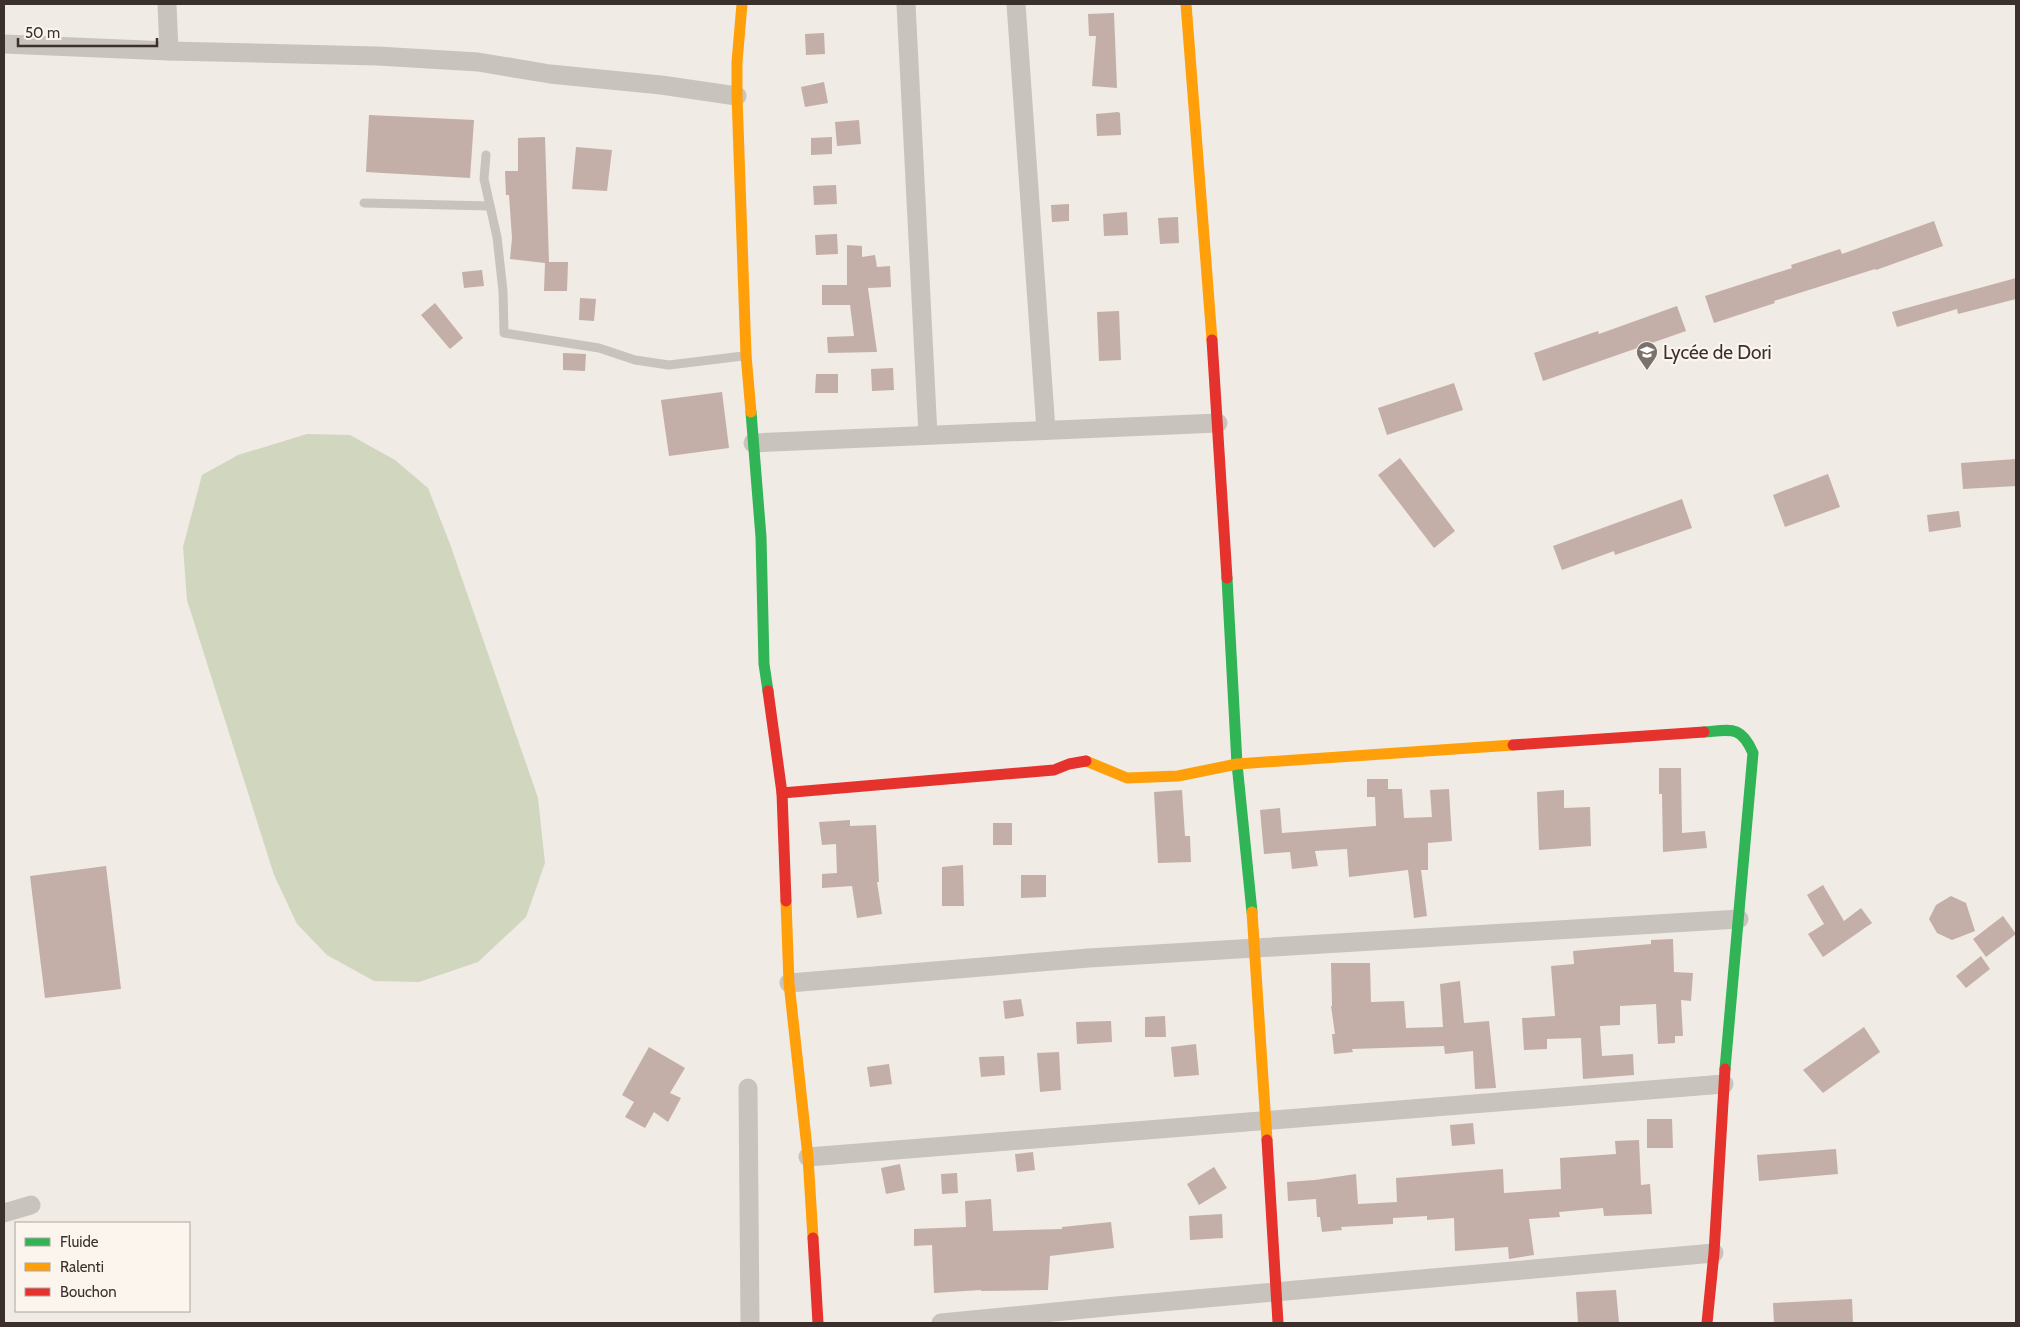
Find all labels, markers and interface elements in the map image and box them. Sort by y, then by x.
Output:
scale bar [18,15,156,47]
text: 50 m [25,24,60,42]
school or university icon: Lycée de Dori [1635,340,1659,371]
place label: Lycée de Dori [1663,341,1771,364]
legend [15,1222,190,1312]
text: Fluide [60,1233,99,1251]
text: Ralenti [60,1258,104,1276]
text: Bouchon [60,1283,117,1301]

